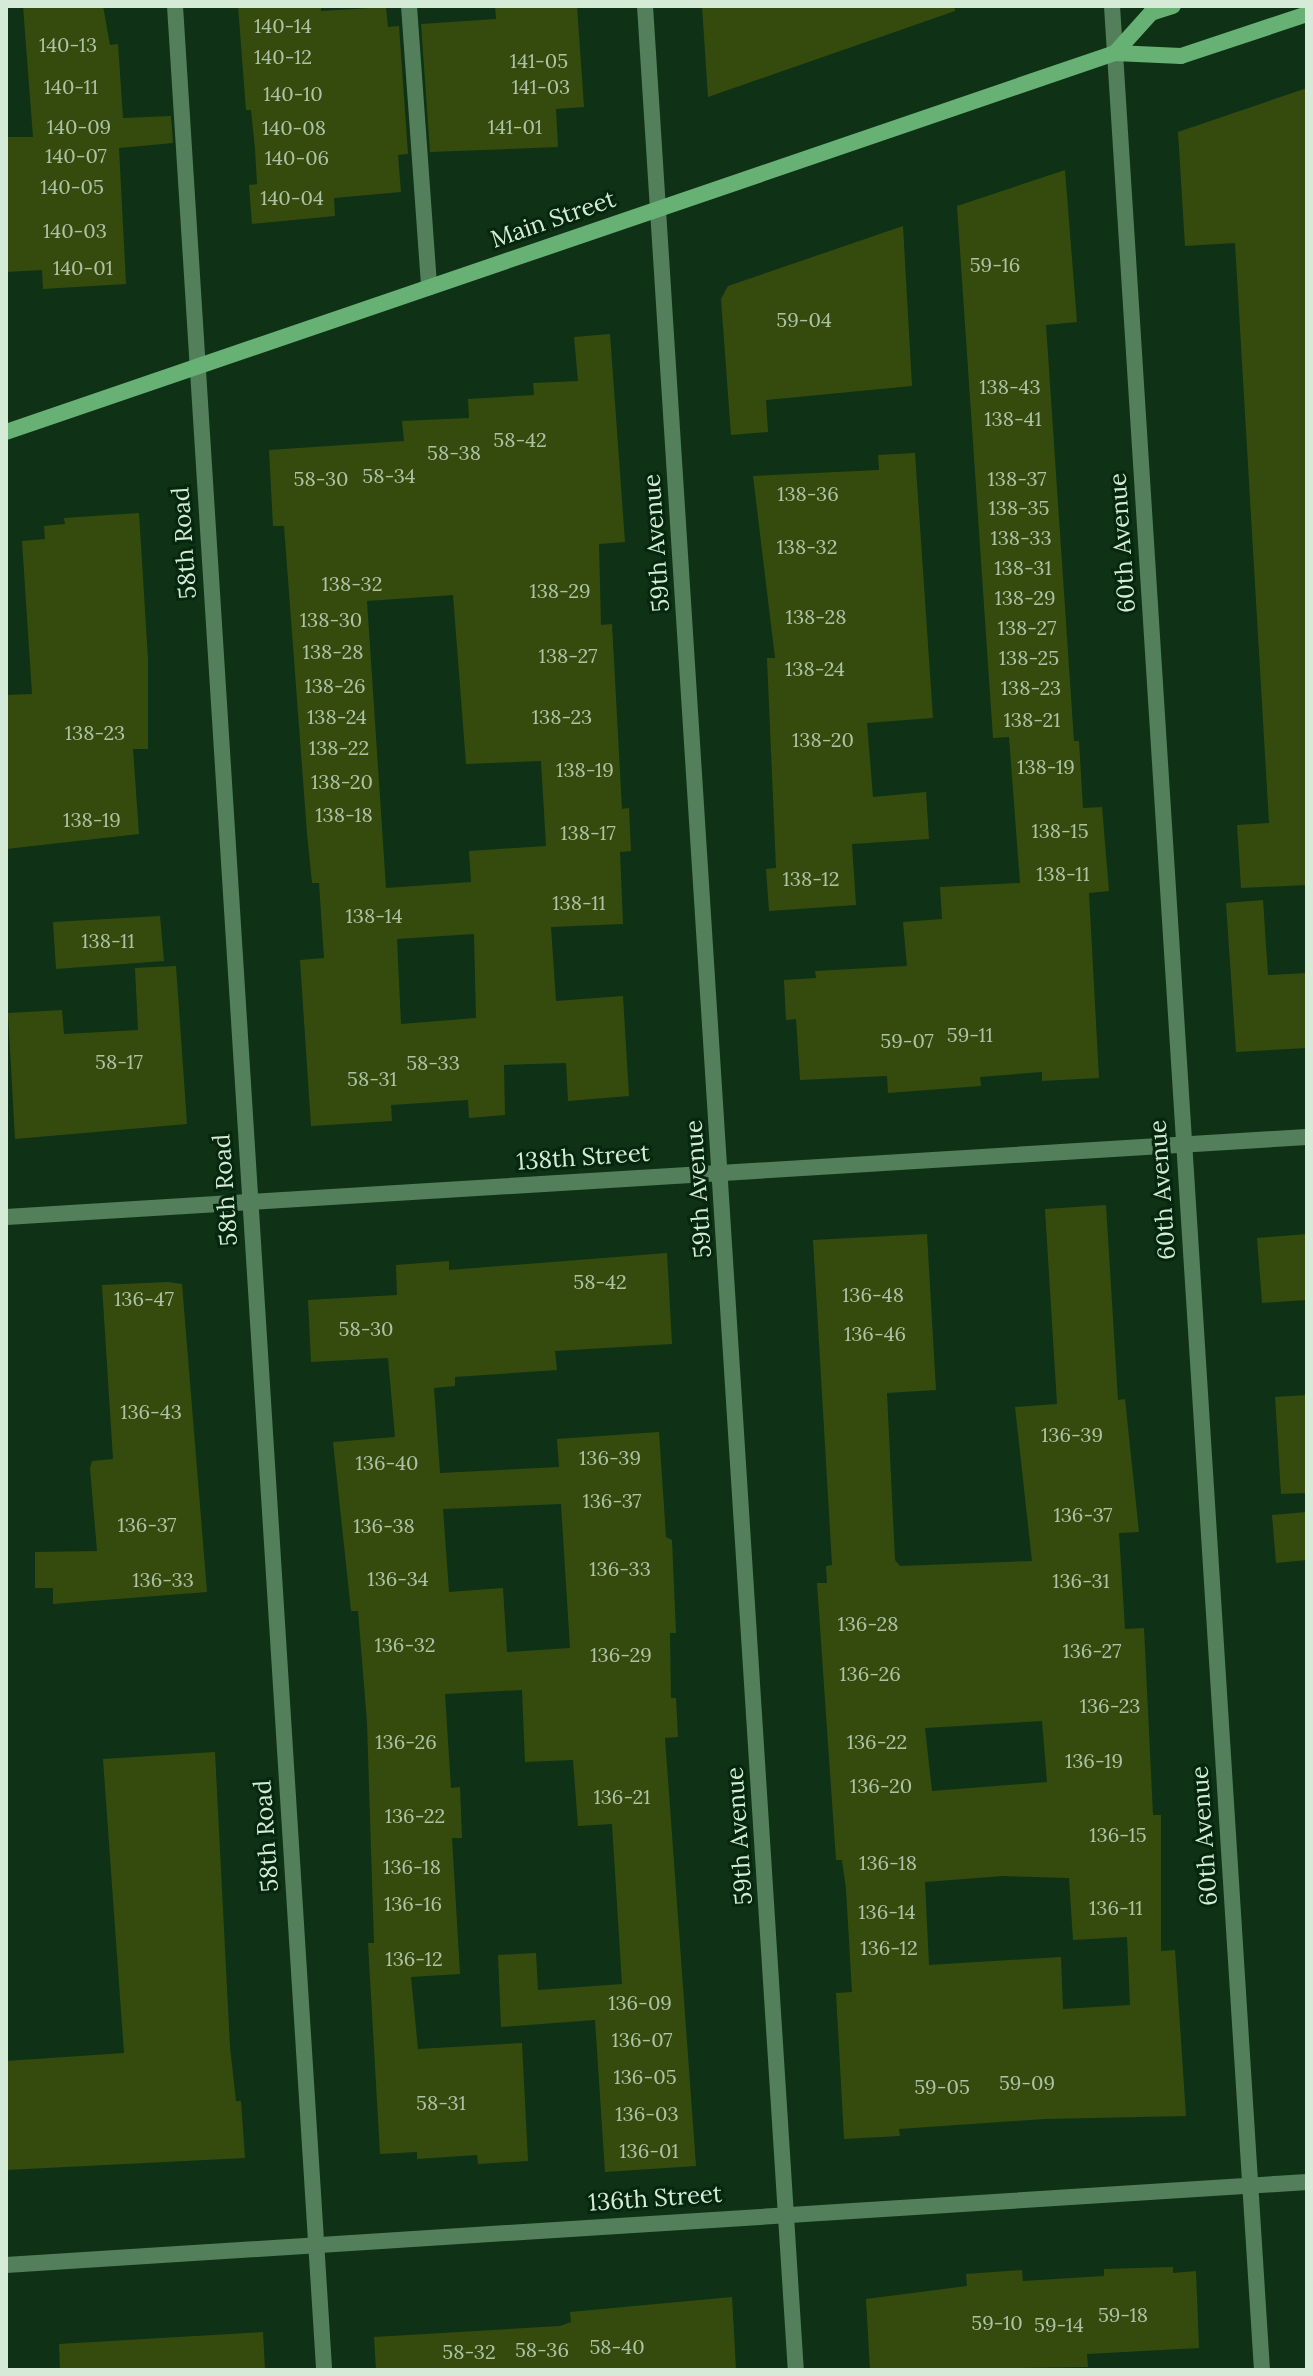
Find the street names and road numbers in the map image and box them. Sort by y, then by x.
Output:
street label: Main Street [487,184,619,254]
street label: 60th Avenue [1103,472,1141,614]
street label: 59th Avenue [637,473,675,613]
street label: 58th Road [166,486,202,600]
street label: 59th Avenue [679,1119,717,1259]
street label: 60th Avenue [1143,1119,1181,1261]
street label: 58th Road [207,1133,243,1247]
street label: 138th Street [515,1138,651,1176]
street label: 60th Avenue [1185,1765,1223,1907]
street label: 59th Avenue [720,1766,758,1906]
street label: 58th Road [248,1779,284,1893]
street label: 136th Street [587,2179,723,2217]

